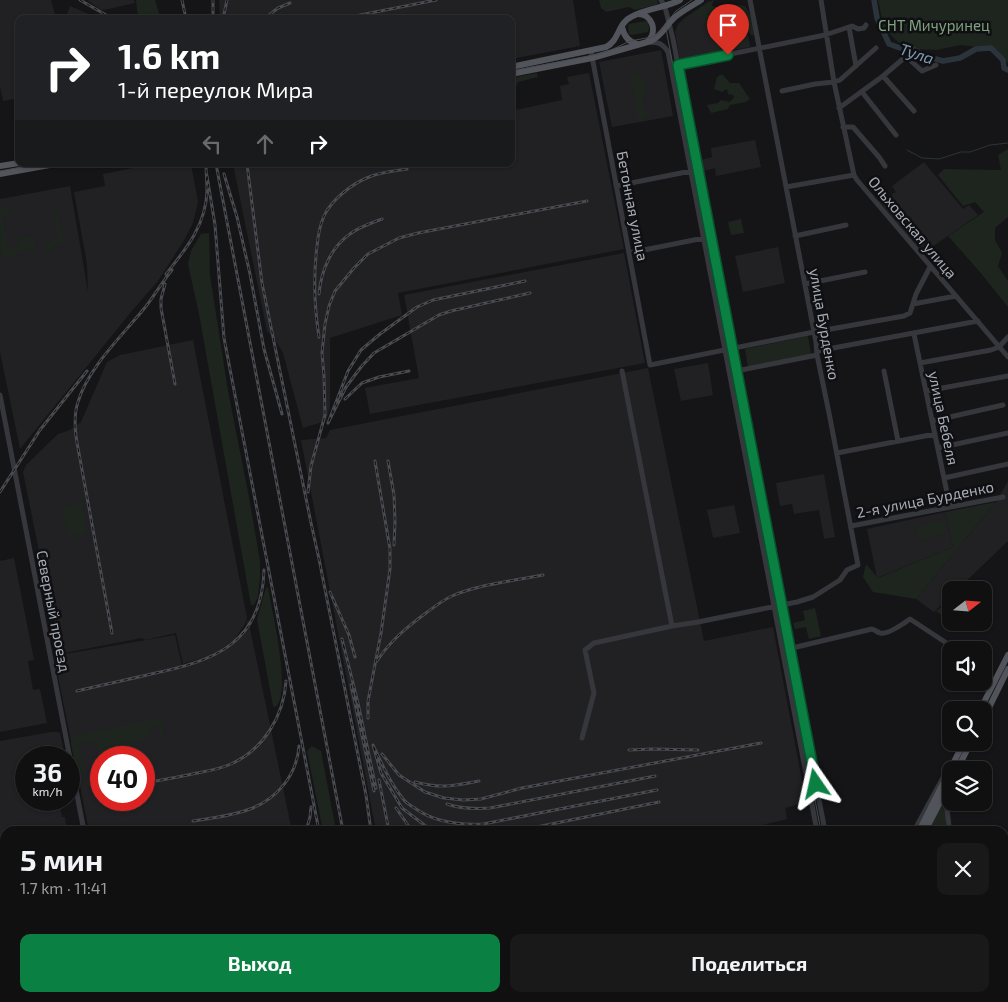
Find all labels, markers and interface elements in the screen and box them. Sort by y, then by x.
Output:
pin [707,4,749,55]
icon: arrive [714,11,742,39]
park label: СНТ Мичуринец [878,16,990,35]
text: 1.6 km [118,34,220,76]
icon: right [35,35,100,100]
water label: Тула [897,39,937,67]
text: 1-й переулок Мира [118,76,313,102]
icon: left [198,130,226,158]
icon: ahead [251,130,279,158]
icon: right [304,130,332,158]
street label: Бетонная улица [613,149,652,263]
street label: Ольховская улица [864,172,961,282]
street label: улица Бурденко [805,267,844,381]
street label: улица Бебеля [924,369,963,467]
street label: 2-я улица Бурденко [855,477,995,522]
street label: Северный проезд [33,549,75,674]
north arrow [942,581,992,631]
map controls [942,581,992,811]
button: sound [942,641,992,691]
button: search [942,701,992,751]
speed limit sign: 40 [90,746,155,811]
text: 36 [33,757,62,787]
position arrow [789,757,841,809]
button: layers [942,761,992,811]
text: km/h [33,784,62,798]
text: 5 мин [20,841,103,877]
button: close [937,843,989,895]
text: 1.7 km · 11:41 [20,878,107,897]
button: Выход [20,934,500,992]
button: Поделиться [510,934,989,992]

